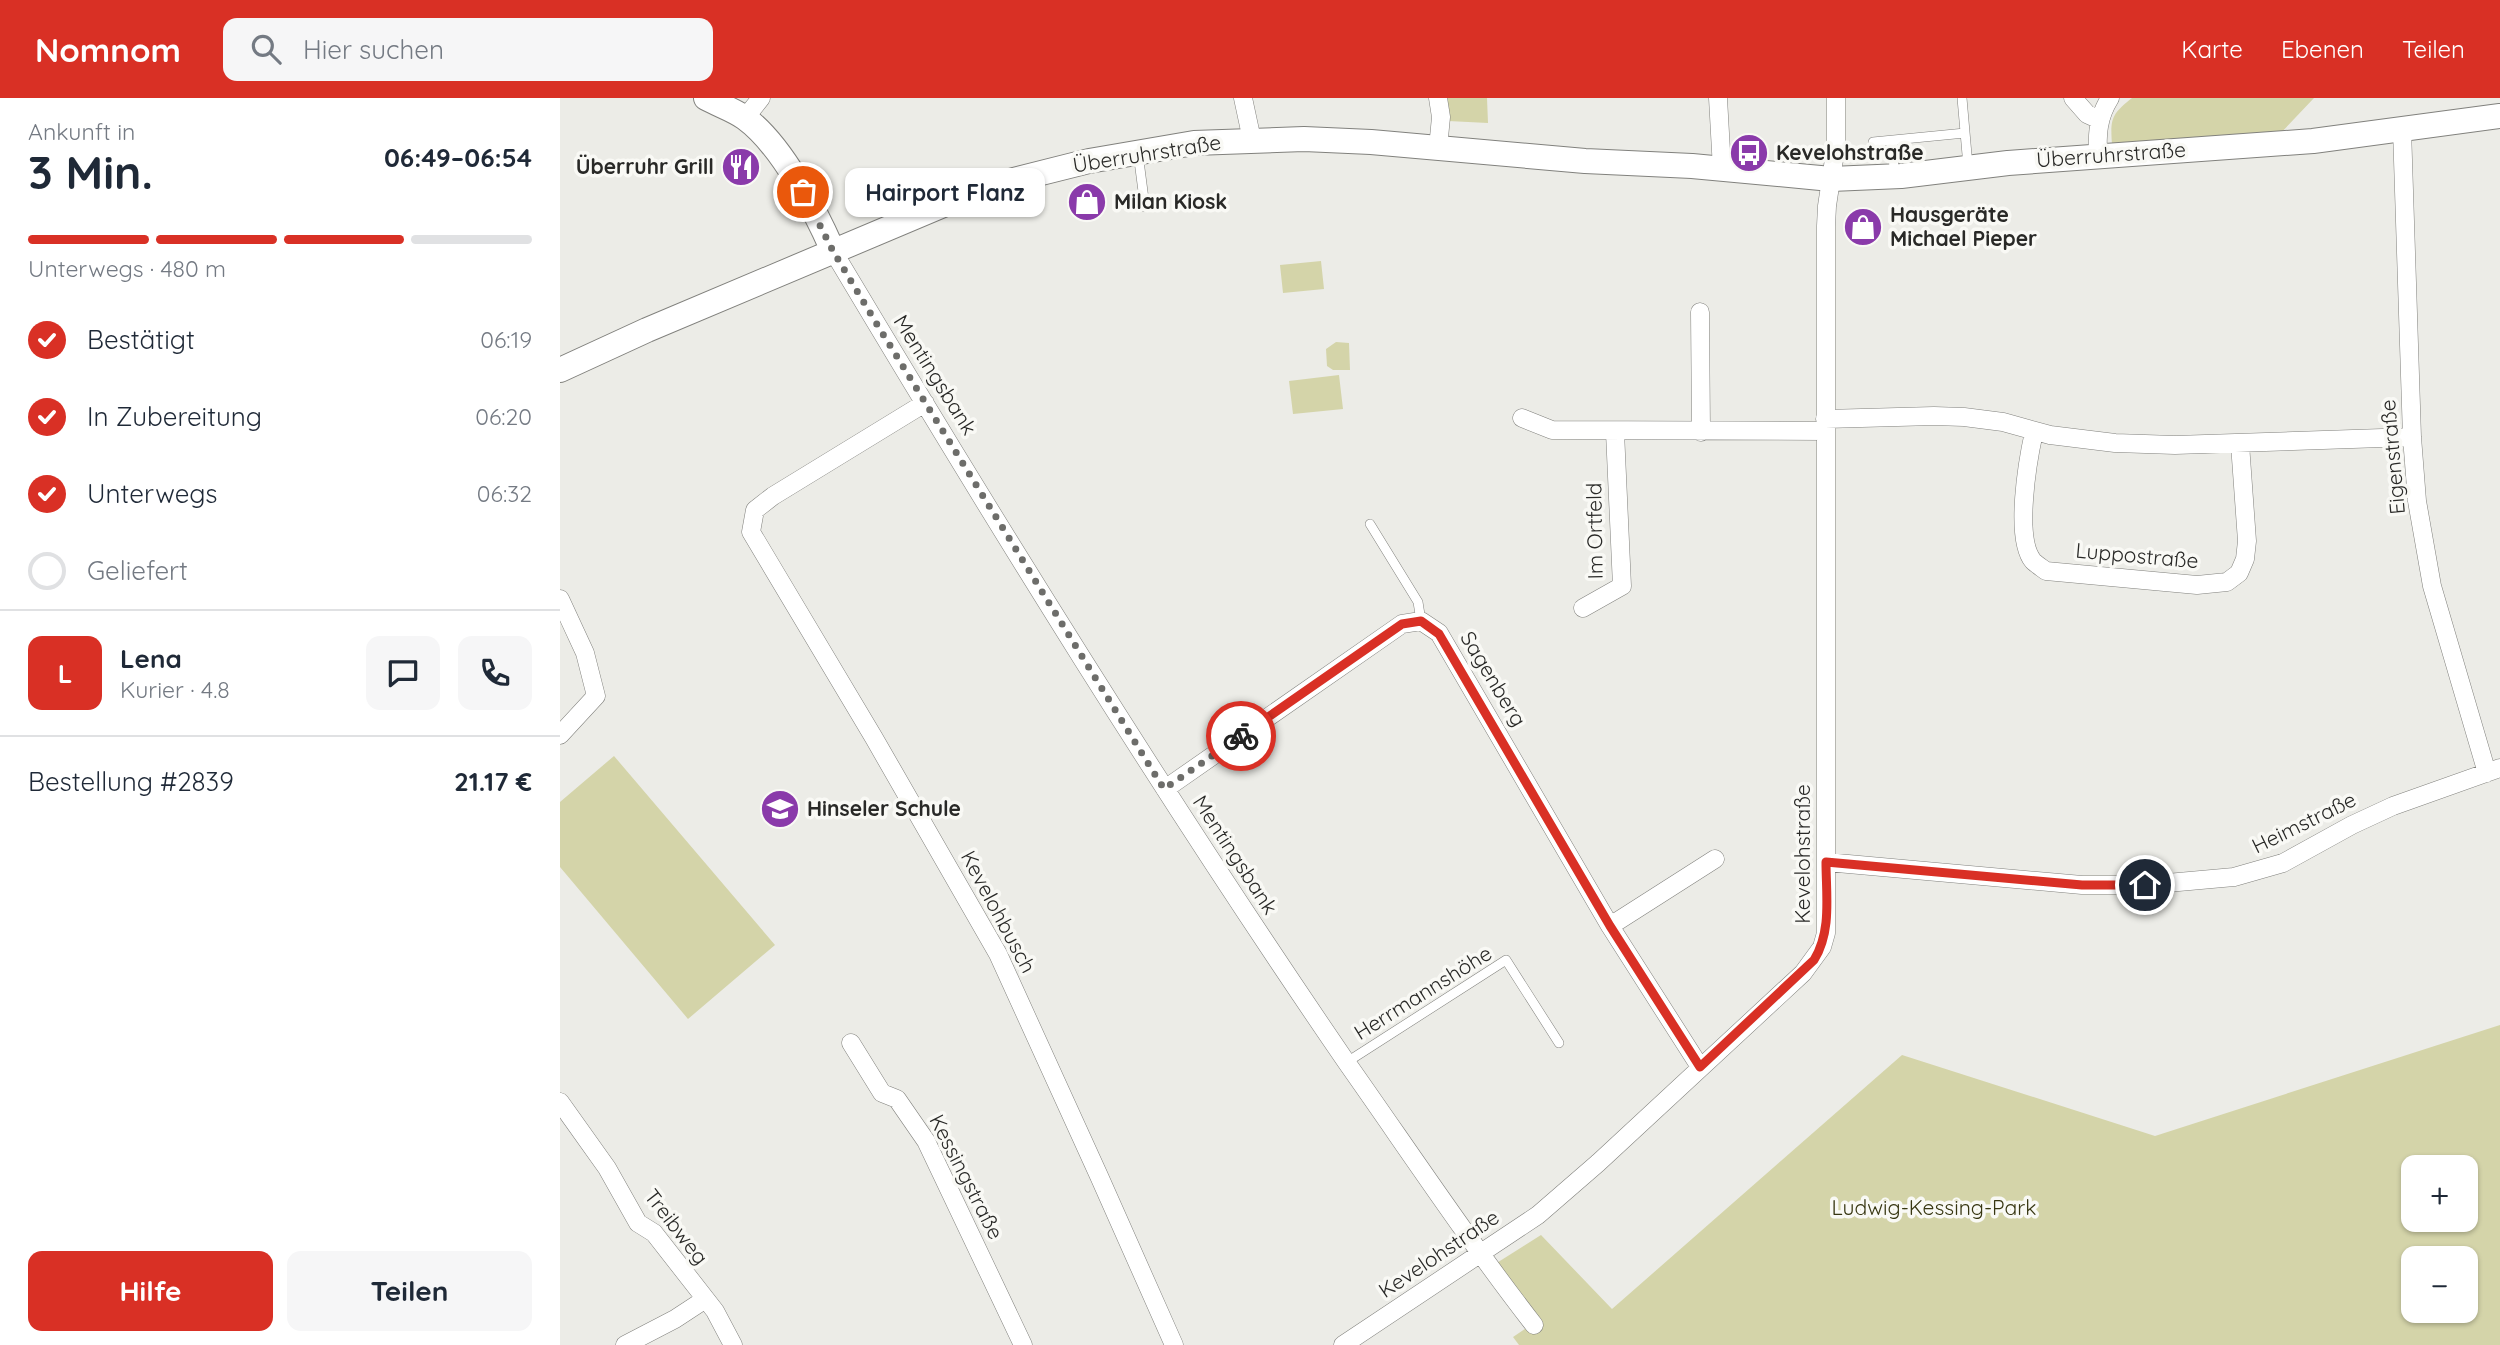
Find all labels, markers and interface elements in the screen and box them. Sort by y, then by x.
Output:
search box [223,18,713,81]
text: Nomnom [35,29,181,70]
icon: search [247,30,285,68]
text: Hier suchen [303,33,444,66]
text: Karte [2181,34,2243,64]
text: Ebenen [2281,34,2364,64]
text: Teilen [2402,34,2465,64]
text: Ankunft in [28,117,135,146]
street label: Überruhrstraße [1071,128,1223,178]
bus stop icon: Kevelohstraße [1728,132,1770,174]
street label: Überruhrstraße [2035,136,2187,172]
place label: Kevelohstraße [1776,139,1924,165]
text: 06:49–06:54 [384,141,532,174]
text: 3 Min. [28,143,153,201]
restaurant icon: Überruhr Grill [720,146,762,188]
place label: Überruhr Grill [576,153,714,179]
pin [773,162,833,222]
callout: Hairport Flanz [845,168,1045,217]
icon: bag [784,173,822,211]
text: Hairport Flanz [865,178,1025,207]
shop icon: Milan Kiosk [1066,181,1108,223]
place label: Milan Kiosk [1114,188,1227,214]
place label: Hausgeräte Michael Pieper [1890,201,2037,251]
shop icon: Hausgeräte Michael Pieper [1842,206,1884,248]
text: Unterwegs · 480 m [28,254,226,283]
street label: Mentingsbank [889,310,983,439]
icon: check [28,321,66,359]
text: Bestätigt [87,323,195,356]
text: 06:19 [480,325,532,354]
icon: check [28,398,66,436]
street label: Eigenstraße [2374,399,2410,516]
text: In Zubereitung [87,400,262,433]
text: 06:20 [475,402,532,431]
icon: check [28,475,66,513]
text: Unterwegs [87,477,218,510]
text: 06:32 [477,479,532,508]
street label: Im Ortfeld [1580,482,1608,580]
street label: Luppostraße [2075,537,2200,573]
text: Geliefert [87,554,188,587]
street label: Sagenberg [1455,626,1532,731]
button: chat [366,636,440,710]
button: phone [458,636,532,710]
text: Lena [120,642,182,675]
text: L [58,657,72,690]
text: Kurier · 4.8 [120,675,230,704]
courier [1206,701,1276,771]
icon: bike [1222,717,1260,755]
text: Bestellung #2839 [28,765,234,798]
text: 21.17 € [454,765,532,798]
street label: Kevelohstraße [1789,784,1815,924]
street label: Heimstraße [2247,786,2360,858]
school or university icon: Hinseler Schule [759,788,801,830]
street label: Mentingsbank [1188,790,1284,919]
place label: Hinseler Schule [807,795,961,821]
street label: Kevelohbusch [956,846,1042,977]
pin [2115,855,2175,915]
icon: home [2126,866,2164,904]
street label: Herrmannshöhe [1349,939,1496,1045]
street label: Kessingstraße [924,1110,1010,1243]
map controls [2401,1155,2478,1323]
button: + [2401,1155,2478,1232]
street label: Treibweg [639,1183,714,1269]
park label: Ludwig-Kessing-Park [1831,1194,2037,1220]
street label: Kevelohstraße [1373,1203,1504,1303]
button: − [2401,1246,2478,1323]
button: Hilfe [28,1251,273,1331]
button: Teilen [287,1251,532,1331]

